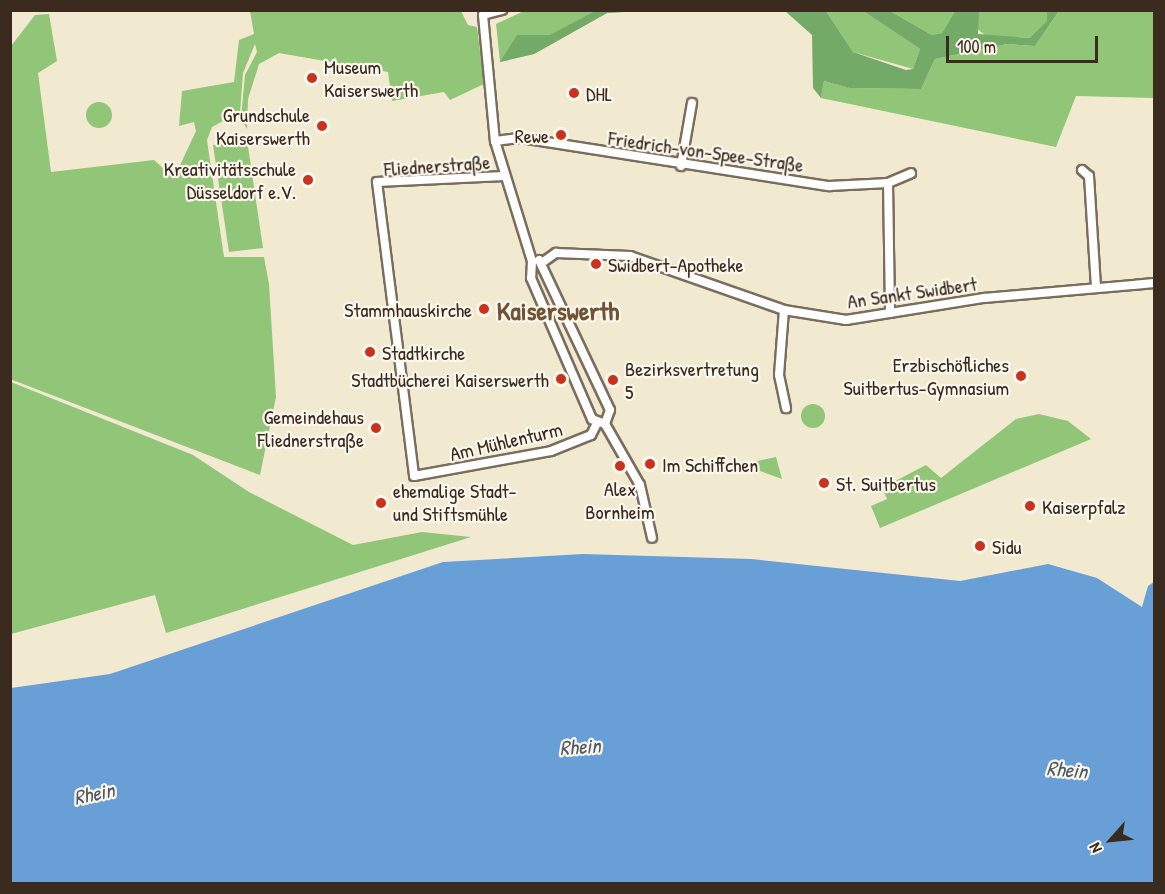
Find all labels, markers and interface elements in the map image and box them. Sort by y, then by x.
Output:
scale bar [949,24,1100,62]
text: 100 m [957,34,996,59]
place label: Museum Kaiserswerth [324,54,418,101]
marker: Museum Kaiserswerth [305,71,319,85]
place label: DHL [586,81,612,105]
marker: DHL [567,86,581,100]
place label: Grundschule Kaiserswerth [216,102,310,149]
marker: Grundschule Kaiserswerth [315,119,329,133]
place label: Rewe [515,123,549,147]
street label: Friedrich-von-Spee-Straße [607,125,805,177]
marker: Rewe [554,128,568,142]
street label: Fliednerstraße [383,149,491,181]
place label: Kreativitätsschule Düsseldorf e.V. [164,156,296,203]
marker: Kreativitätsschule Düsseldorf e.V. [301,173,315,187]
place label: Swidbert-Apotheke [608,252,743,276]
marker: Swidbert-Apotheke [589,257,603,271]
street label: An Sankt Swidbert [846,271,978,313]
district label: Kaiserswerth [497,295,619,327]
place label: Stammhauskirche [344,297,472,321]
marker: Stammhauskirche [477,302,491,316]
place label: Stadtkirche [382,340,465,364]
marker: Stadtkirche [363,345,377,359]
place label: Erzbischöfliches Suitbertus-Gymnasium [844,352,1009,399]
place label: Bezirksvertretung 5 [625,356,759,403]
place label: Stadtbücherei Kaiserswerth [351,367,549,391]
marker: Erzbischöfliches Suitbertus-Gymnasium [1014,369,1028,383]
marker: Stadtbücherei Kaiserswerth [554,372,568,386]
marker: Bezirksvertretung 5 [606,373,620,387]
place label: Gemeindehaus Fliednerstraße [258,404,364,451]
street label: Am Mühlenturm [447,416,565,466]
marker: Gemeindehaus Fliednerstraße [369,421,383,435]
place label: Im Schiffchen [662,452,758,476]
marker: Im Schiffchen [643,457,657,471]
marker: Alex Bornheim [613,459,627,473]
place label: St. Suitbertus [836,471,936,495]
place label: Alex Bornheim [585,476,655,523]
marker: St. Suitbertus [817,476,831,490]
place label: ehemalige Stadt- und Stiftsmühle [393,479,517,526]
place label: Kaiserpfalz [1042,494,1126,518]
marker: ehemalige Stadt- und Stiftsmühle [374,496,388,510]
marker: Kaiserpfalz [1023,499,1037,513]
place label: Sidu [992,534,1021,558]
marker: Sidu [973,539,987,553]
water label: Rhein [559,733,601,761]
water label: Rhein [1046,756,1088,784]
water label: Rhein [71,777,117,811]
north arrow [1081,810,1141,870]
text: N [1083,839,1107,857]

